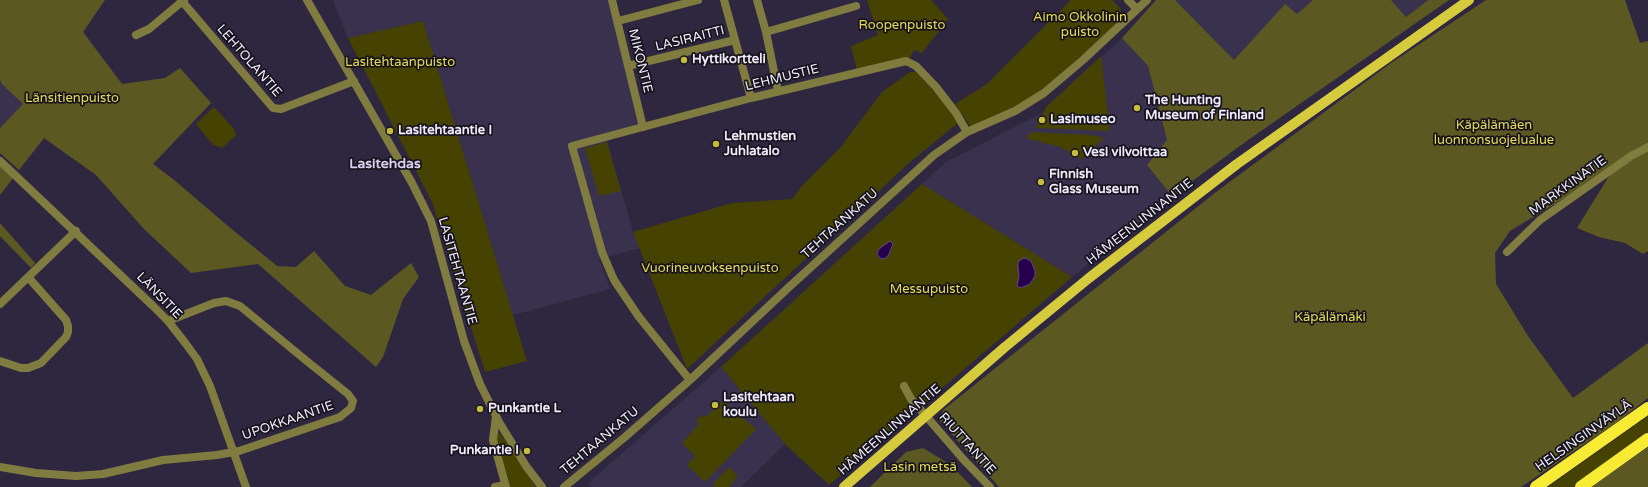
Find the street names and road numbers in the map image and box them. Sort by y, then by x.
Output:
street label: LEHTOLANTIE [213,22,285,100]
street label: LASIRAITTI [654,23,726,55]
street label: MIKONTIE [625,27,655,95]
street label: LEHMUSTIE [744,61,820,95]
street label: MARKKINATIE [1526,153,1610,219]
street label: HÄMEENLINNANTIE [1083,175,1197,269]
street label: TEHTAANKATU [798,185,882,263]
street label: LASITEHTAANTIE [434,215,480,327]
street label: LÄNSITIE [133,269,185,323]
street label: HÄMEENLINNANTIE [835,381,945,479]
street label: HELSINGINVÄYLÄ [1533,397,1635,475]
street label: UPOKKAANTIE [240,398,336,444]
street label: TEHTAANKATU [558,404,642,478]
street label: RIUTTANTIE [935,410,999,478]

